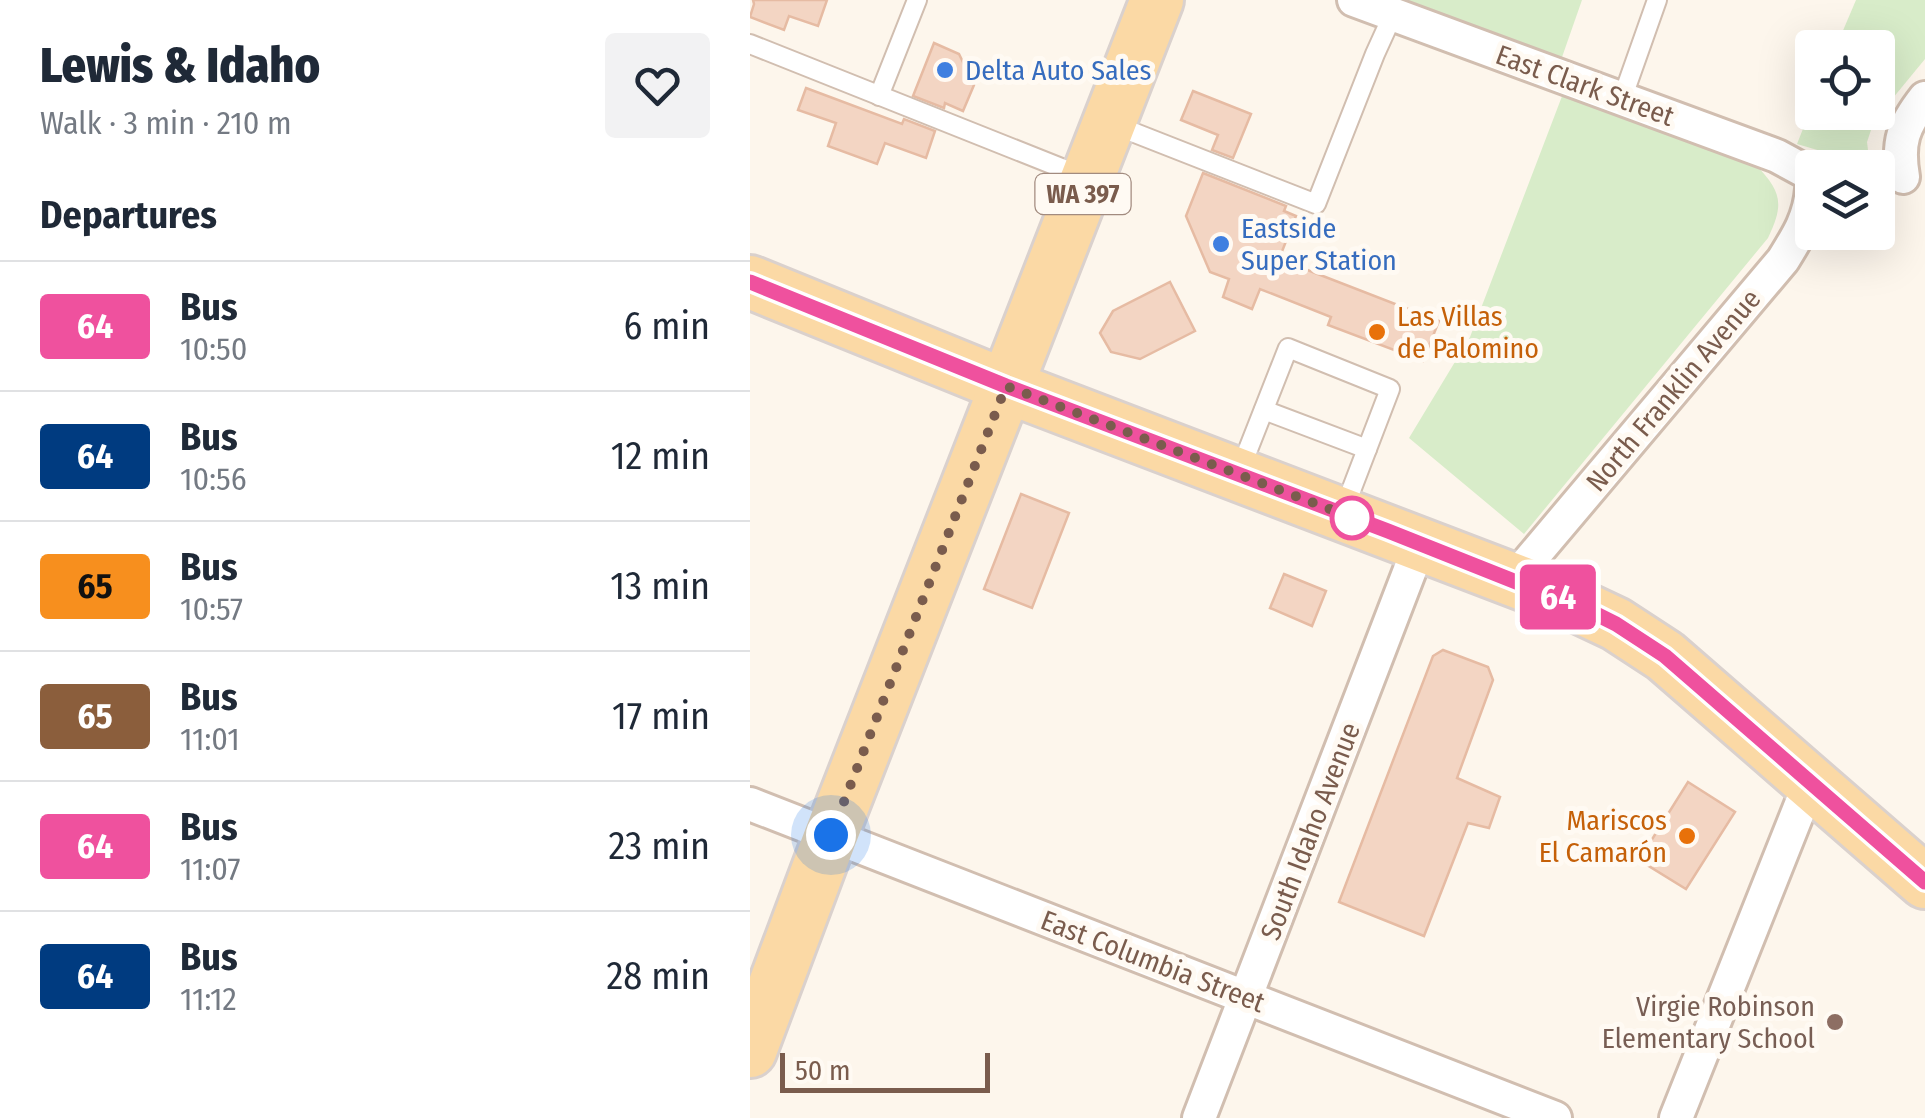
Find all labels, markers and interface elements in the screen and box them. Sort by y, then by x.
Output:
map controls [1795,30,1895,250]
button: locate [1795,30,1895,130]
button: heart [605,33,710,138]
text: Lewis & Idaho [40,37,320,95]
street label: East Clark Street [1491,38,1679,133]
place label: Delta Auto Sales [965,54,1152,87]
marker: Delta Auto Sales [934,59,956,81]
text: Walk · 3 min · 210 m [40,104,292,142]
button: layers [1795,150,1895,250]
road number: WA 397 [1036,174,1130,214]
text: Departures [40,192,217,238]
place label: Eastside Super Station [1241,212,1397,277]
marker: Eastside Super Station [1210,233,1232,255]
street label: North Franklin Avenue [1579,283,1768,498]
text: Bus [180,284,238,330]
place label: Las Villas de Palomino [1397,300,1539,365]
text: 6 min [623,303,710,349]
text: 64 [77,305,113,347]
marker: Las Villas de Palomino [1366,321,1388,343]
text: 10:50 [180,330,247,368]
text: Bus [180,414,238,460]
text: 12 min [611,433,710,479]
text: 64 [77,435,113,477]
text: 10:56 [180,460,247,498]
unlabelled marker [1331,497,1373,539]
text: Bus [180,544,238,590]
text: 13 min [610,563,710,609]
line badge: 64 [1513,564,1603,630]
text: 65 [77,565,113,607]
text: 64 [1540,576,1576,618]
text: 10:57 [180,590,243,628]
text: Bus [180,674,238,720]
text: 17 min [612,693,710,739]
text: 65 [77,695,113,737]
street label: South Idaho Avenue [1254,718,1367,944]
text: 11:01 [180,720,240,758]
text: Bus [180,804,238,850]
place label: Mariscos El Camarón [1539,804,1667,869]
your location [806,810,856,860]
text: 23 min [608,823,710,869]
text: 64 [77,825,113,867]
marker: Mariscos El Camarón [1676,825,1698,847]
text: 11:07 [180,850,240,888]
street label: East Columbia Street [1036,904,1270,1020]
text: Bus [180,934,238,980]
text: 28 min [606,953,710,999]
text: 64 [77,955,113,997]
text: 11:12 [180,980,237,1018]
place label: Virgie Robinson Elementary School [1602,990,1815,1055]
marker: Virgie Robinson Elementary School [1824,1011,1846,1033]
scale bar [780,1048,990,1092]
text: 50 m [795,1054,851,1087]

